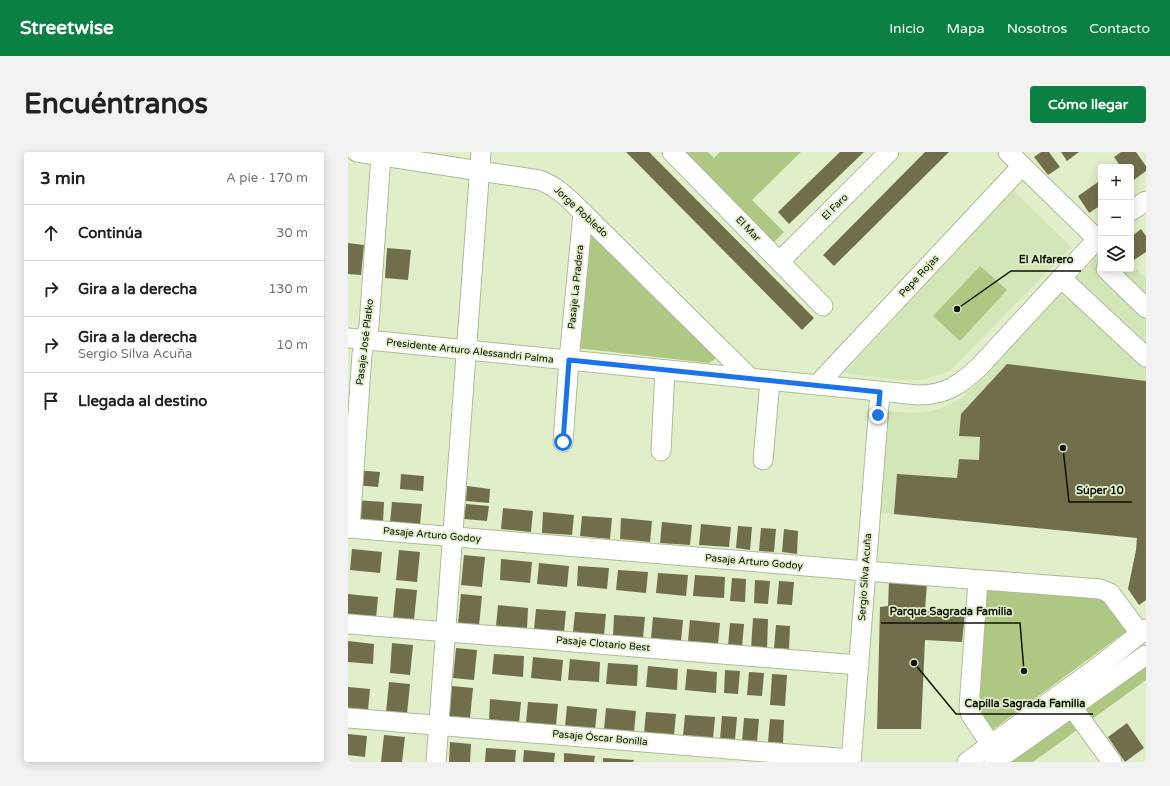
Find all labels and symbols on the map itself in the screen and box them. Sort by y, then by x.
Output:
street label: Jorge Robledo [552,184,610,240]
street label: El Faro [819,191,851,223]
street label: El Mar [733,214,763,244]
street label: Pasaje La Pradera [566,244,586,330]
callout: El Alfarero [1011,248,1081,271]
street label: Pepe Rojas [897,252,942,299]
text: El Alfarero [1019,253,1074,266]
street label: Pasaje José Platko [354,298,376,386]
street label: Presidente Arturo Alessandri Palma [386,336,554,366]
route end [869,406,887,424]
route start [554,433,572,451]
callout: Súper 10 [1069,479,1132,502]
text: Súper 10 [1076,484,1124,498]
street label: Pasaje Arturo Godoy [383,525,482,545]
street label: Sergio Silva Acuña [856,533,874,621]
street label: Pasaje Arturo Godoy [705,552,804,572]
callout: Parque Sagrada Familia [881,600,1020,623]
text: Parque Sagrada Familia [890,605,1012,619]
street label: Pasaje Clotario Best [555,634,651,654]
callout: Capilla Sagrada Familia [956,691,1093,714]
text: Capilla Sagrada Familia [965,697,1085,711]
street label: Pasaje Óscar Bonilla [552,728,648,748]

